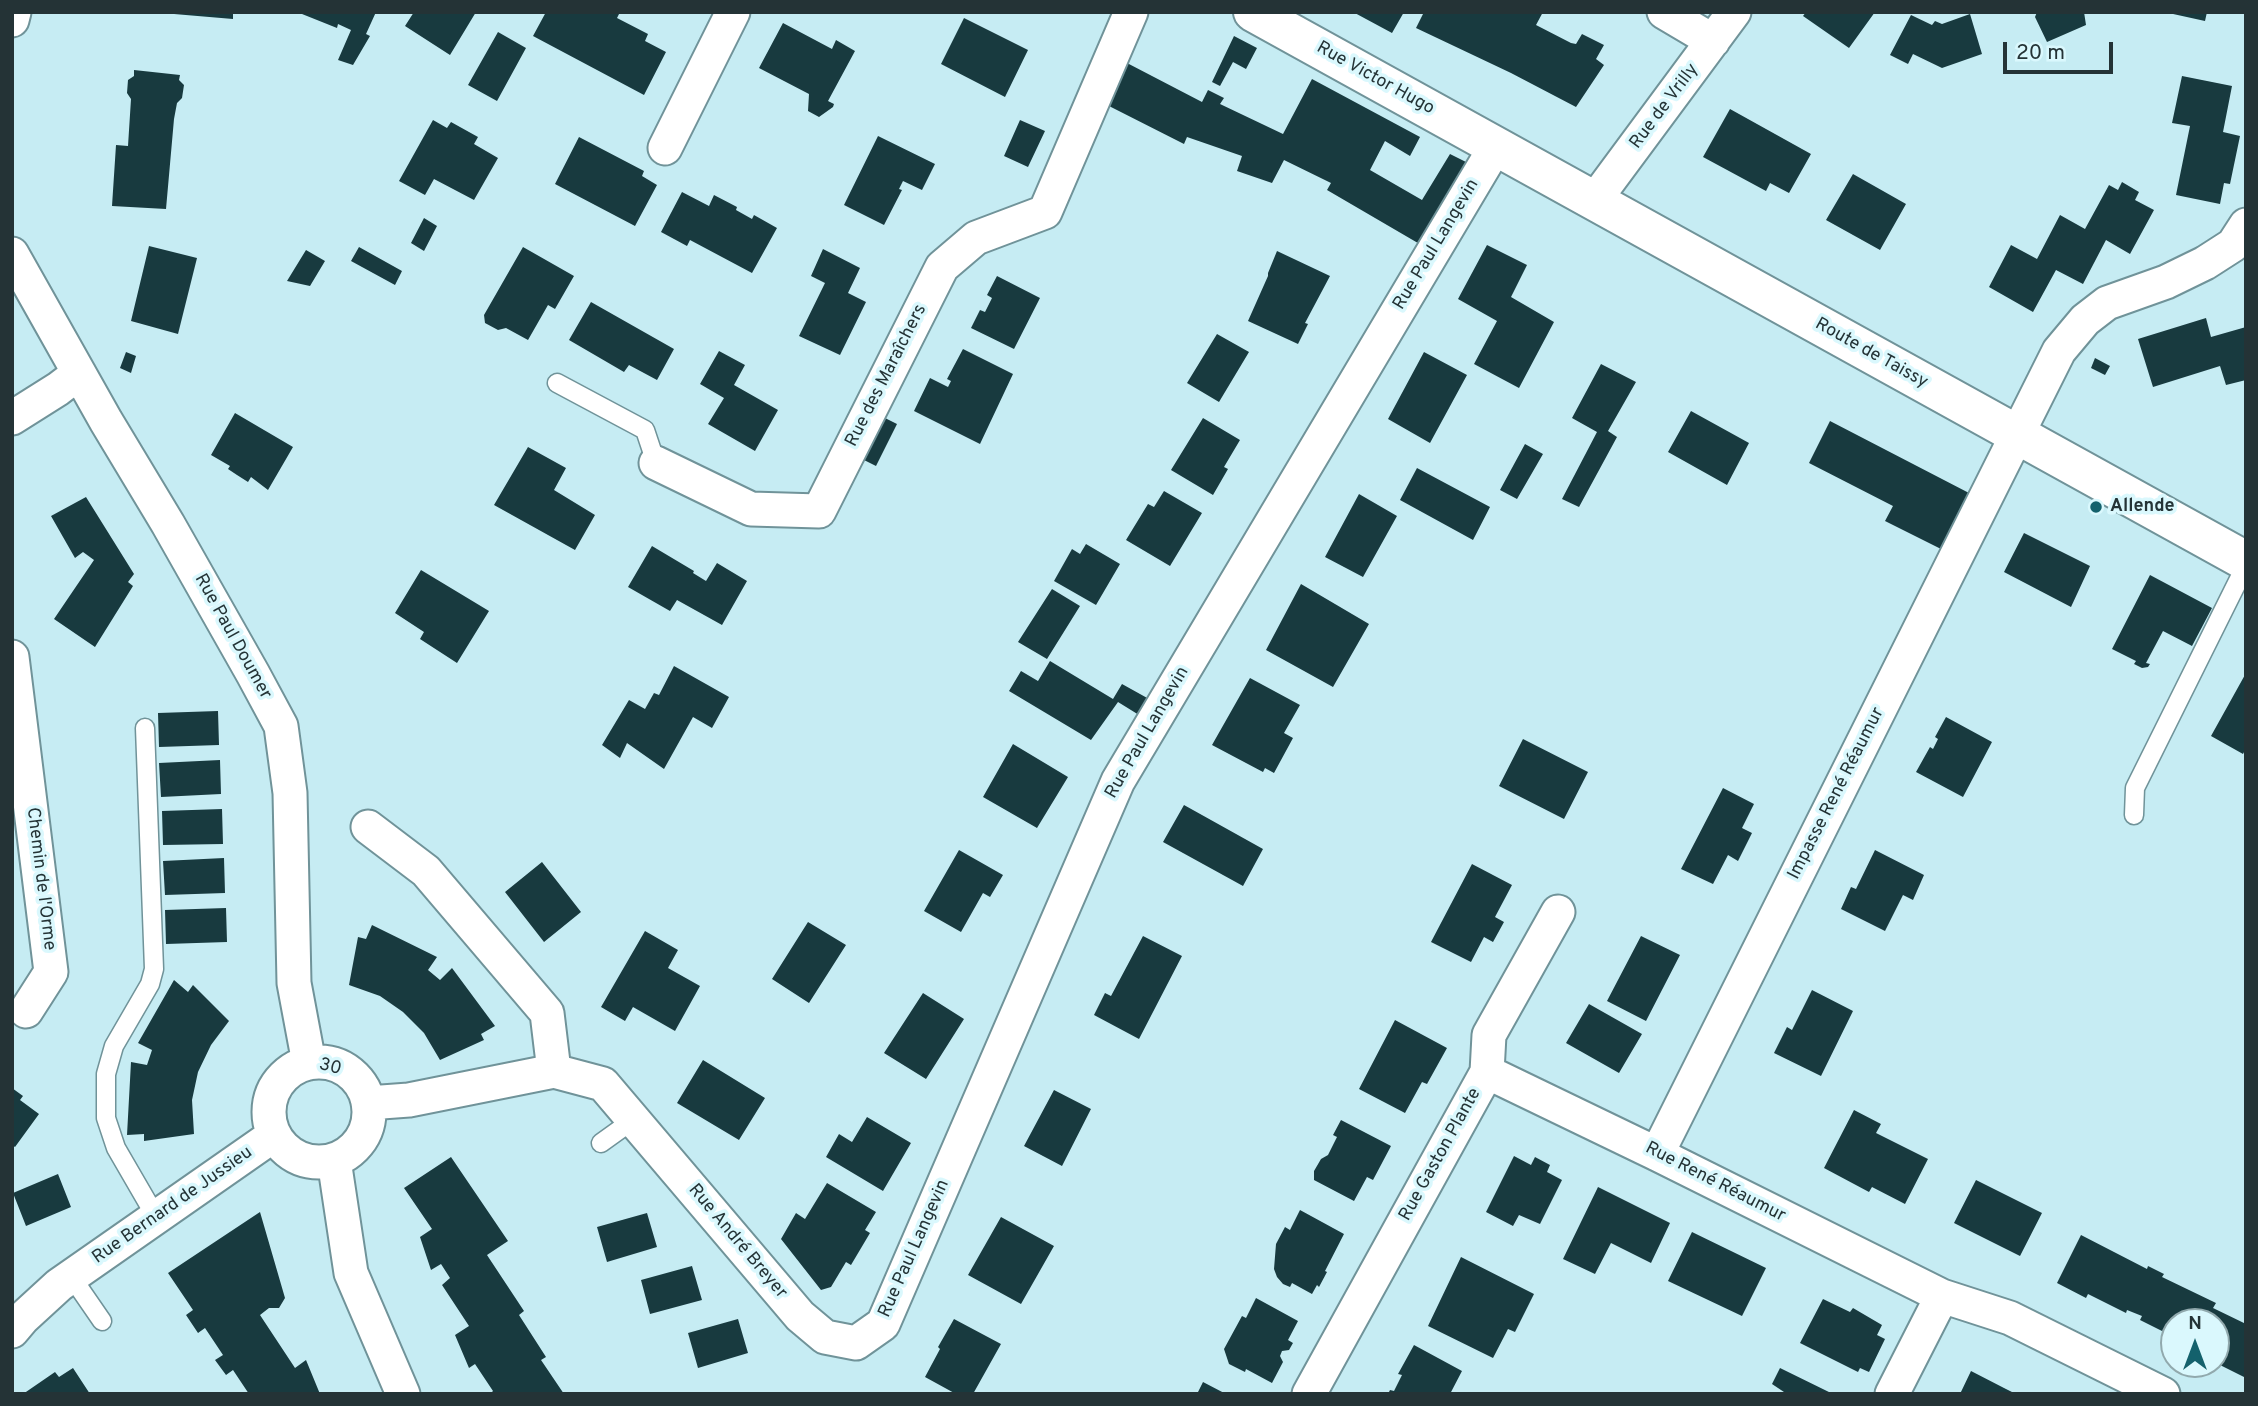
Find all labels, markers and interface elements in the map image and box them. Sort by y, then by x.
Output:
scale bar [2006,28,2116,72]
street label: Rue Victor Hugo [1312,38,1438,120]
text: 20 m [2016,40,2065,67]
street label: Rue de Vrilly [1626,60,1704,154]
street label: Rue Paul Langevin [1389,176,1485,314]
street label: Rue des Maraîchers [842,301,932,451]
street label: Route de Taissy [1811,314,1931,394]
place label: Allende [2110,496,2175,518]
marker: Allende [2088,499,2104,515]
street label: Rue Paul Doumer [189,571,275,703]
street label: Rue Paul Langevin [1101,663,1195,803]
street label: Impasse René Réaumur [1784,704,1890,884]
street label: Chemin de l'Orme [21,806,59,952]
street label: 30 [316,1055,344,1081]
street label: Rue Gaston Plante [1396,1085,1486,1225]
street label: Rue René Réaumur [1641,1138,1789,1228]
street label: Rue Bernard de Jussieu [89,1143,257,1269]
street label: Rue Paul Langevin [875,1177,955,1321]
street label: Rue André Breyer [683,1180,791,1304]
north arrow [2160,1308,2230,1378]
text: N [2188,1312,2202,1336]

